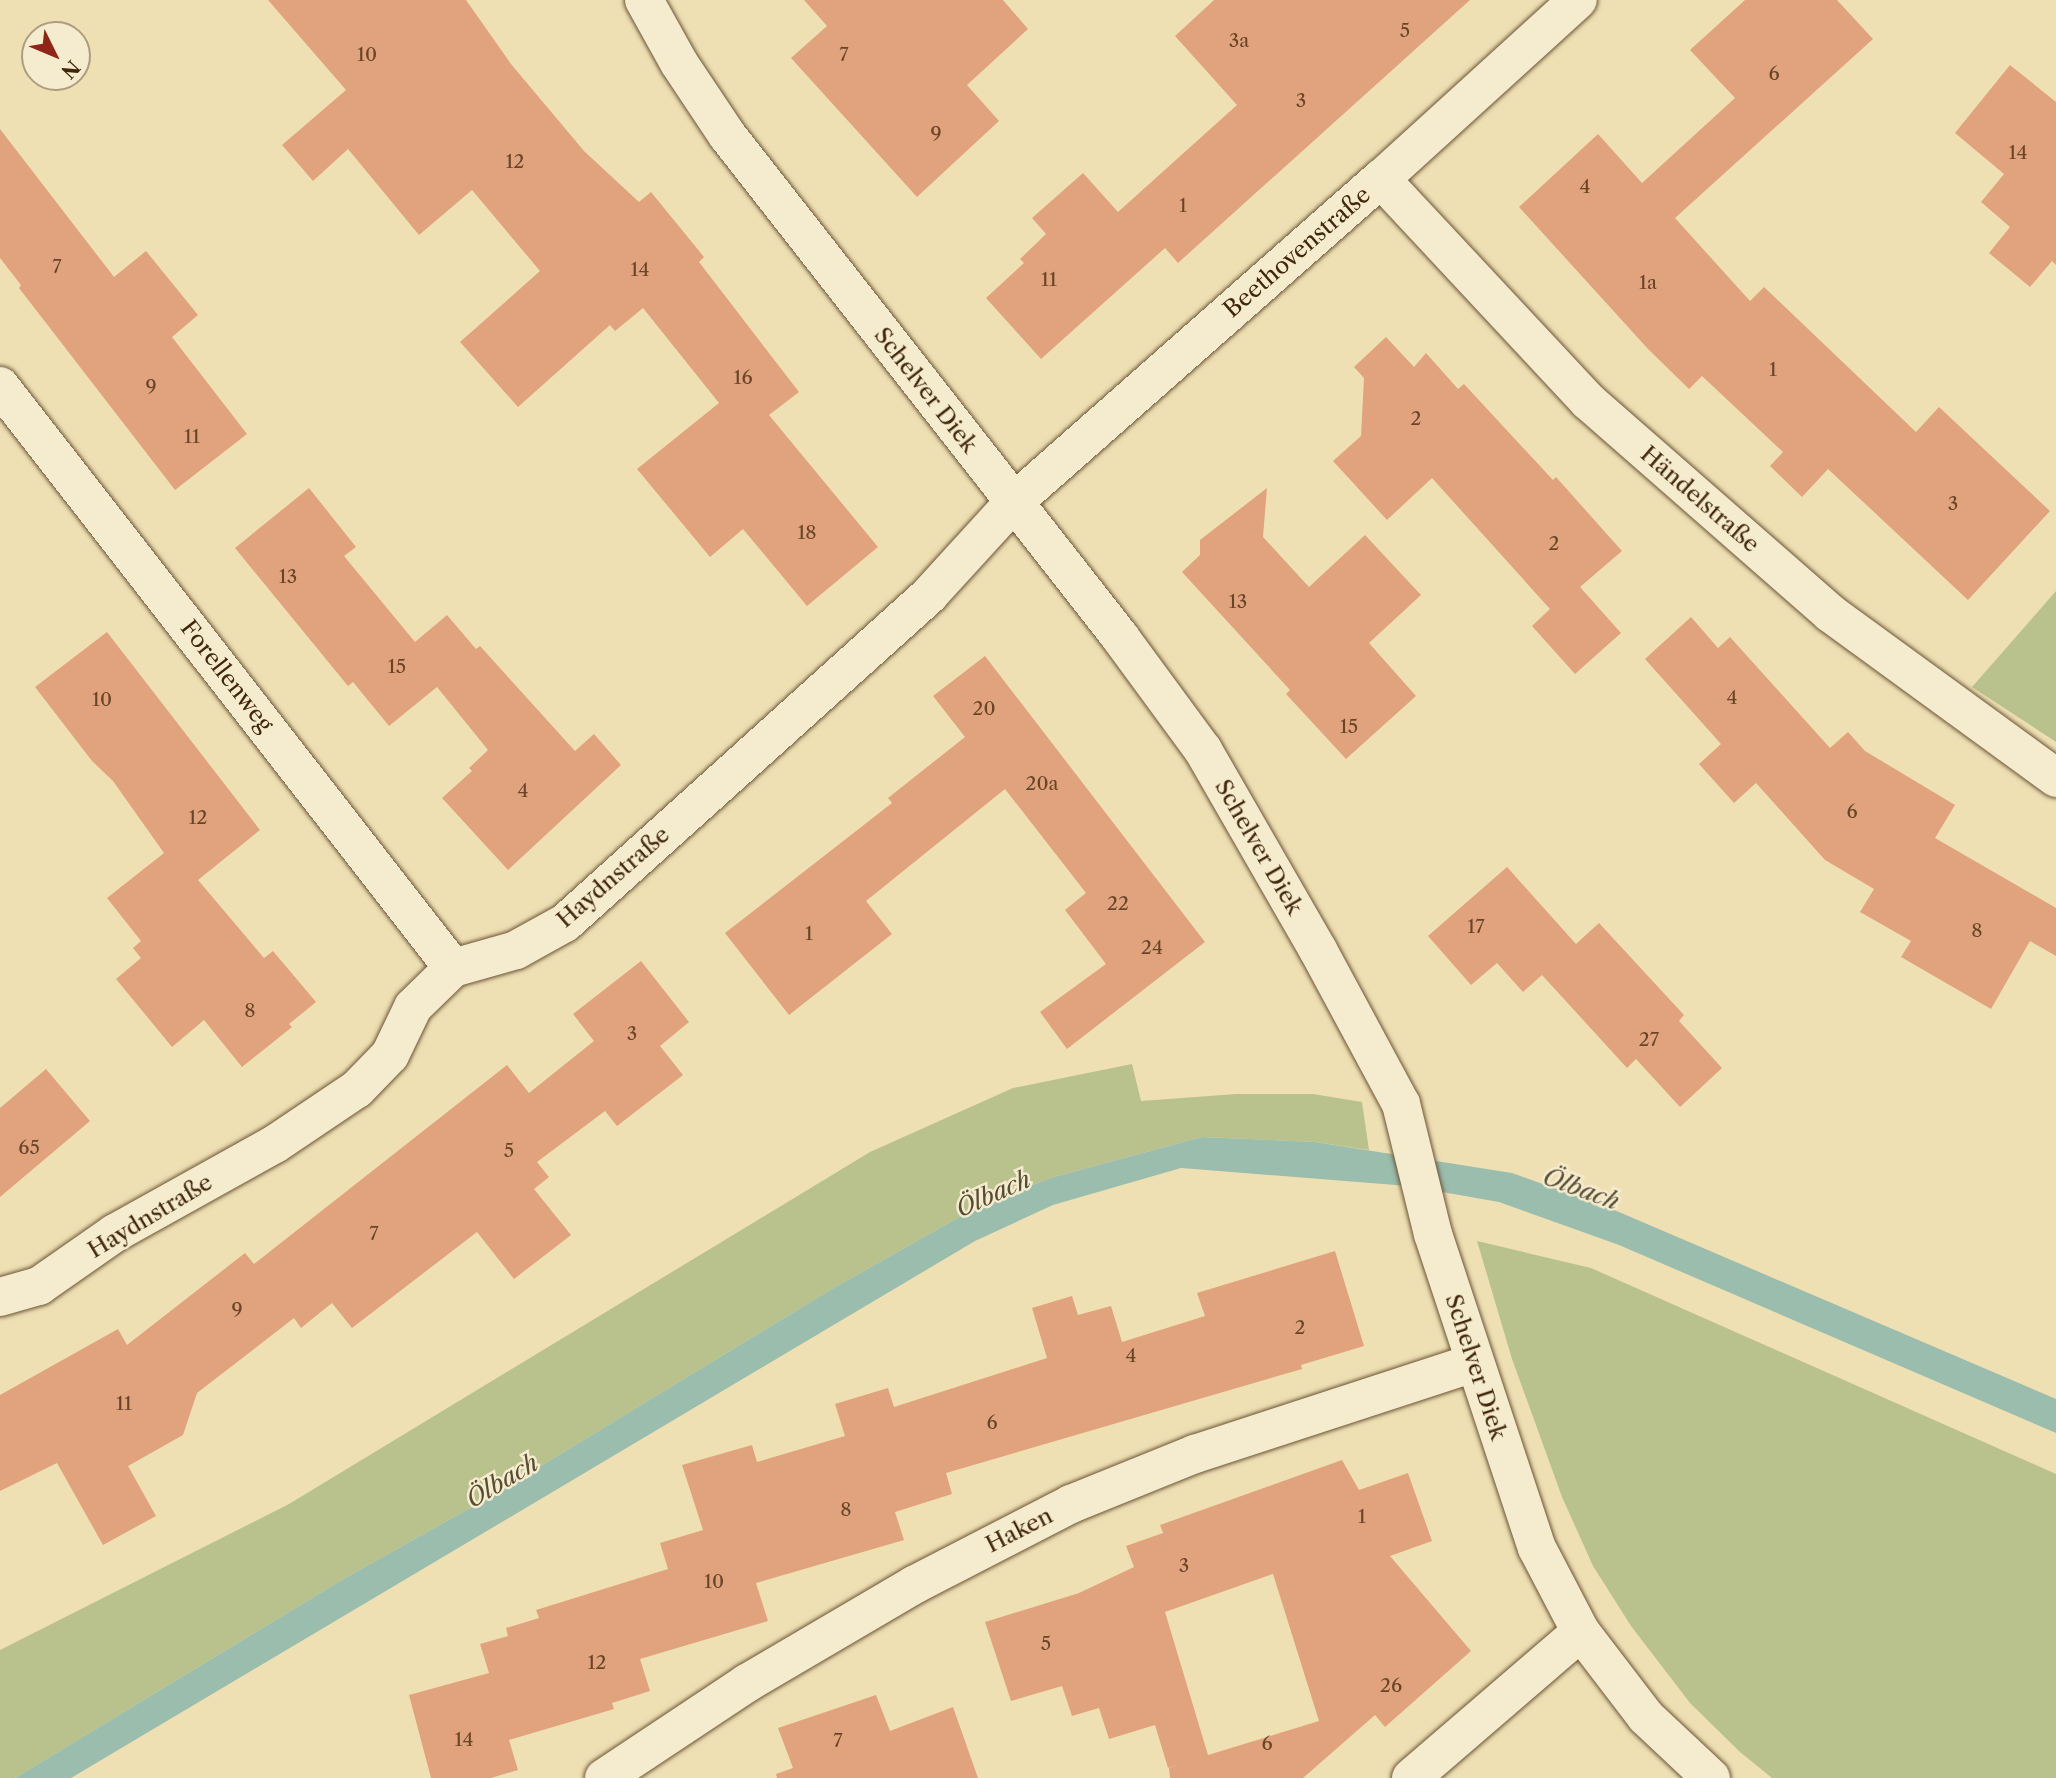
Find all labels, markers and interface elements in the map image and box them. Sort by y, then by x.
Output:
house number: 5 [1400,20,1410,42]
north arrow [21,21,91,91]
house number: 3a [1229,30,1249,52]
house number: 10 [357,44,377,66]
house number: 7 [839,44,849,66]
text: N [56,55,84,83]
house number: 6 [1768,63,1780,85]
house number: 3 [1296,90,1306,112]
house number: 9 [930,123,942,145]
house number: 14 [2009,142,2027,164]
house number: 12 [506,151,524,173]
house number: 4 [1580,176,1590,198]
street label: Beethovenstraße [1218,181,1376,323]
house number: 1 [1179,195,1187,217]
house number: 7 [52,256,62,278]
house number: 14 [631,259,649,281]
house number: 11 [1041,269,1057,291]
house number: 1a [1639,272,1657,294]
street label: Schelver Diek [868,322,984,458]
house number: 1 [1769,359,1777,381]
house number: 16 [733,367,753,389]
house number: 9 [145,376,157,398]
house number: 2 [1411,408,1421,430]
house number: 11 [184,426,200,448]
street label: Händelstraße [1635,440,1765,558]
house number: 3 [1948,493,1958,515]
house number: 18 [797,522,817,544]
house number: 2 [1549,533,1559,555]
house number: 13 [279,566,297,588]
house number: 13 [1229,591,1247,613]
street label: Forellenweg [175,615,279,737]
house number: 15 [388,656,406,678]
house number: 4 [1727,687,1737,709]
house number: 10 [92,689,112,711]
house number: 20 [973,698,995,720]
house number: 15 [1340,716,1358,738]
house number: 20a [1026,773,1058,795]
street label: Schelver Diek [1209,774,1309,920]
house number: 4 [518,780,528,802]
house number: 6 [1846,801,1858,823]
house number: 12 [189,807,207,829]
street label: Haydnstraße [551,821,675,933]
house number: 22 [1107,893,1129,915]
house number: 17 [1467,916,1485,938]
house number: 8 [1971,920,1983,942]
house number: 1 [805,923,813,945]
house number: 24 [1141,937,1163,959]
house number: 8 [244,1000,256,1022]
house number: 3 [627,1023,637,1045]
house number: 27 [1639,1029,1659,1051]
house number: 65 [18,1137,40,1159]
house number: 5 [504,1140,514,1162]
water label: Ölbach [1539,1162,1623,1216]
water label: Ölbach [951,1165,1035,1223]
street label: Haydnstraße [83,1168,217,1264]
house number: 7 [369,1223,379,1245]
street label: Schelver Diek [1439,1290,1513,1444]
house number: 9 [231,1299,243,1321]
house number: 2 [1295,1317,1305,1339]
house number: 4 [1126,1345,1136,1367]
house number: 11 [116,1393,132,1415]
house number: 6 [986,1412,998,1434]
water label: Ölbach [461,1448,543,1514]
house number: 8 [840,1499,852,1521]
street label: Haken [981,1502,1057,1558]
house number: 1 [1358,1506,1366,1528]
house number: 3 [1179,1555,1189,1577]
house number: 10 [704,1571,724,1593]
house number: 5 [1041,1633,1051,1655]
house number: 12 [588,1652,606,1674]
house number: 26 [1380,1675,1402,1697]
house number: 14 [455,1729,473,1751]
house number: 7 [833,1730,843,1752]
house number: 6 [1261,1733,1273,1755]

